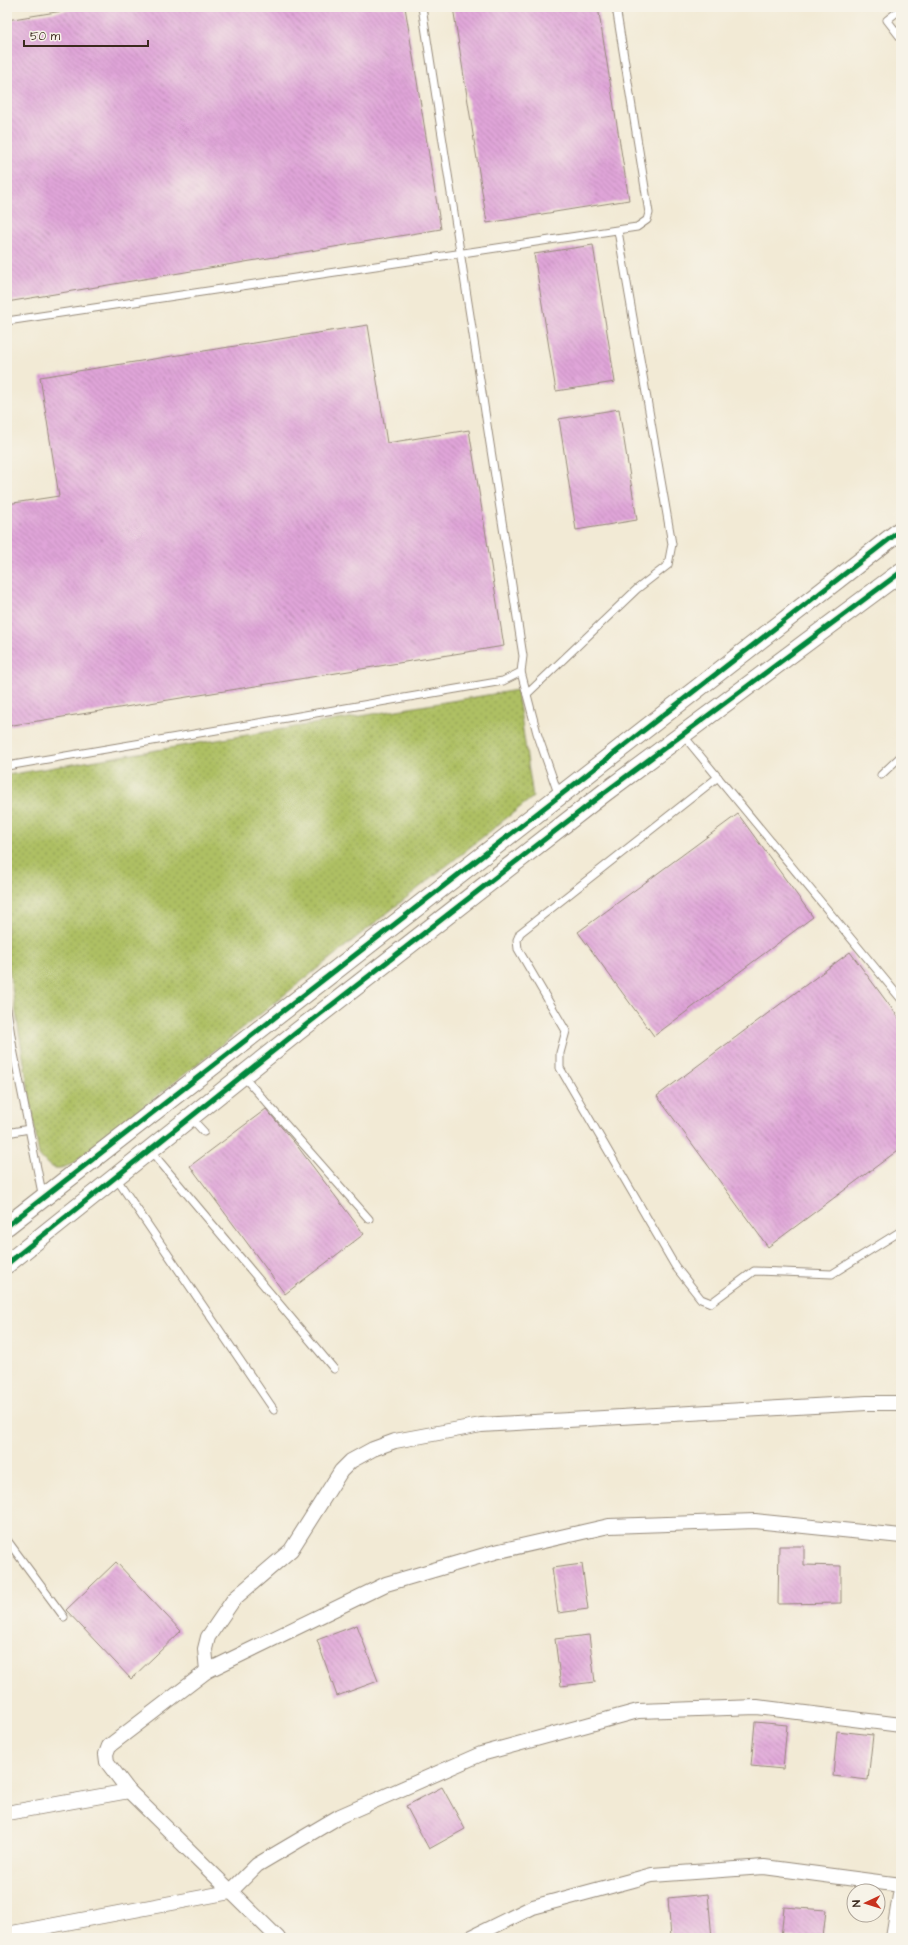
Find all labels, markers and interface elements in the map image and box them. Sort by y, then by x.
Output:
scale bar [24,22,148,48]
text: 50 m [30,28,61,45]
north arrow [846,1883,886,1923]
text: N [849,1900,864,1908]

